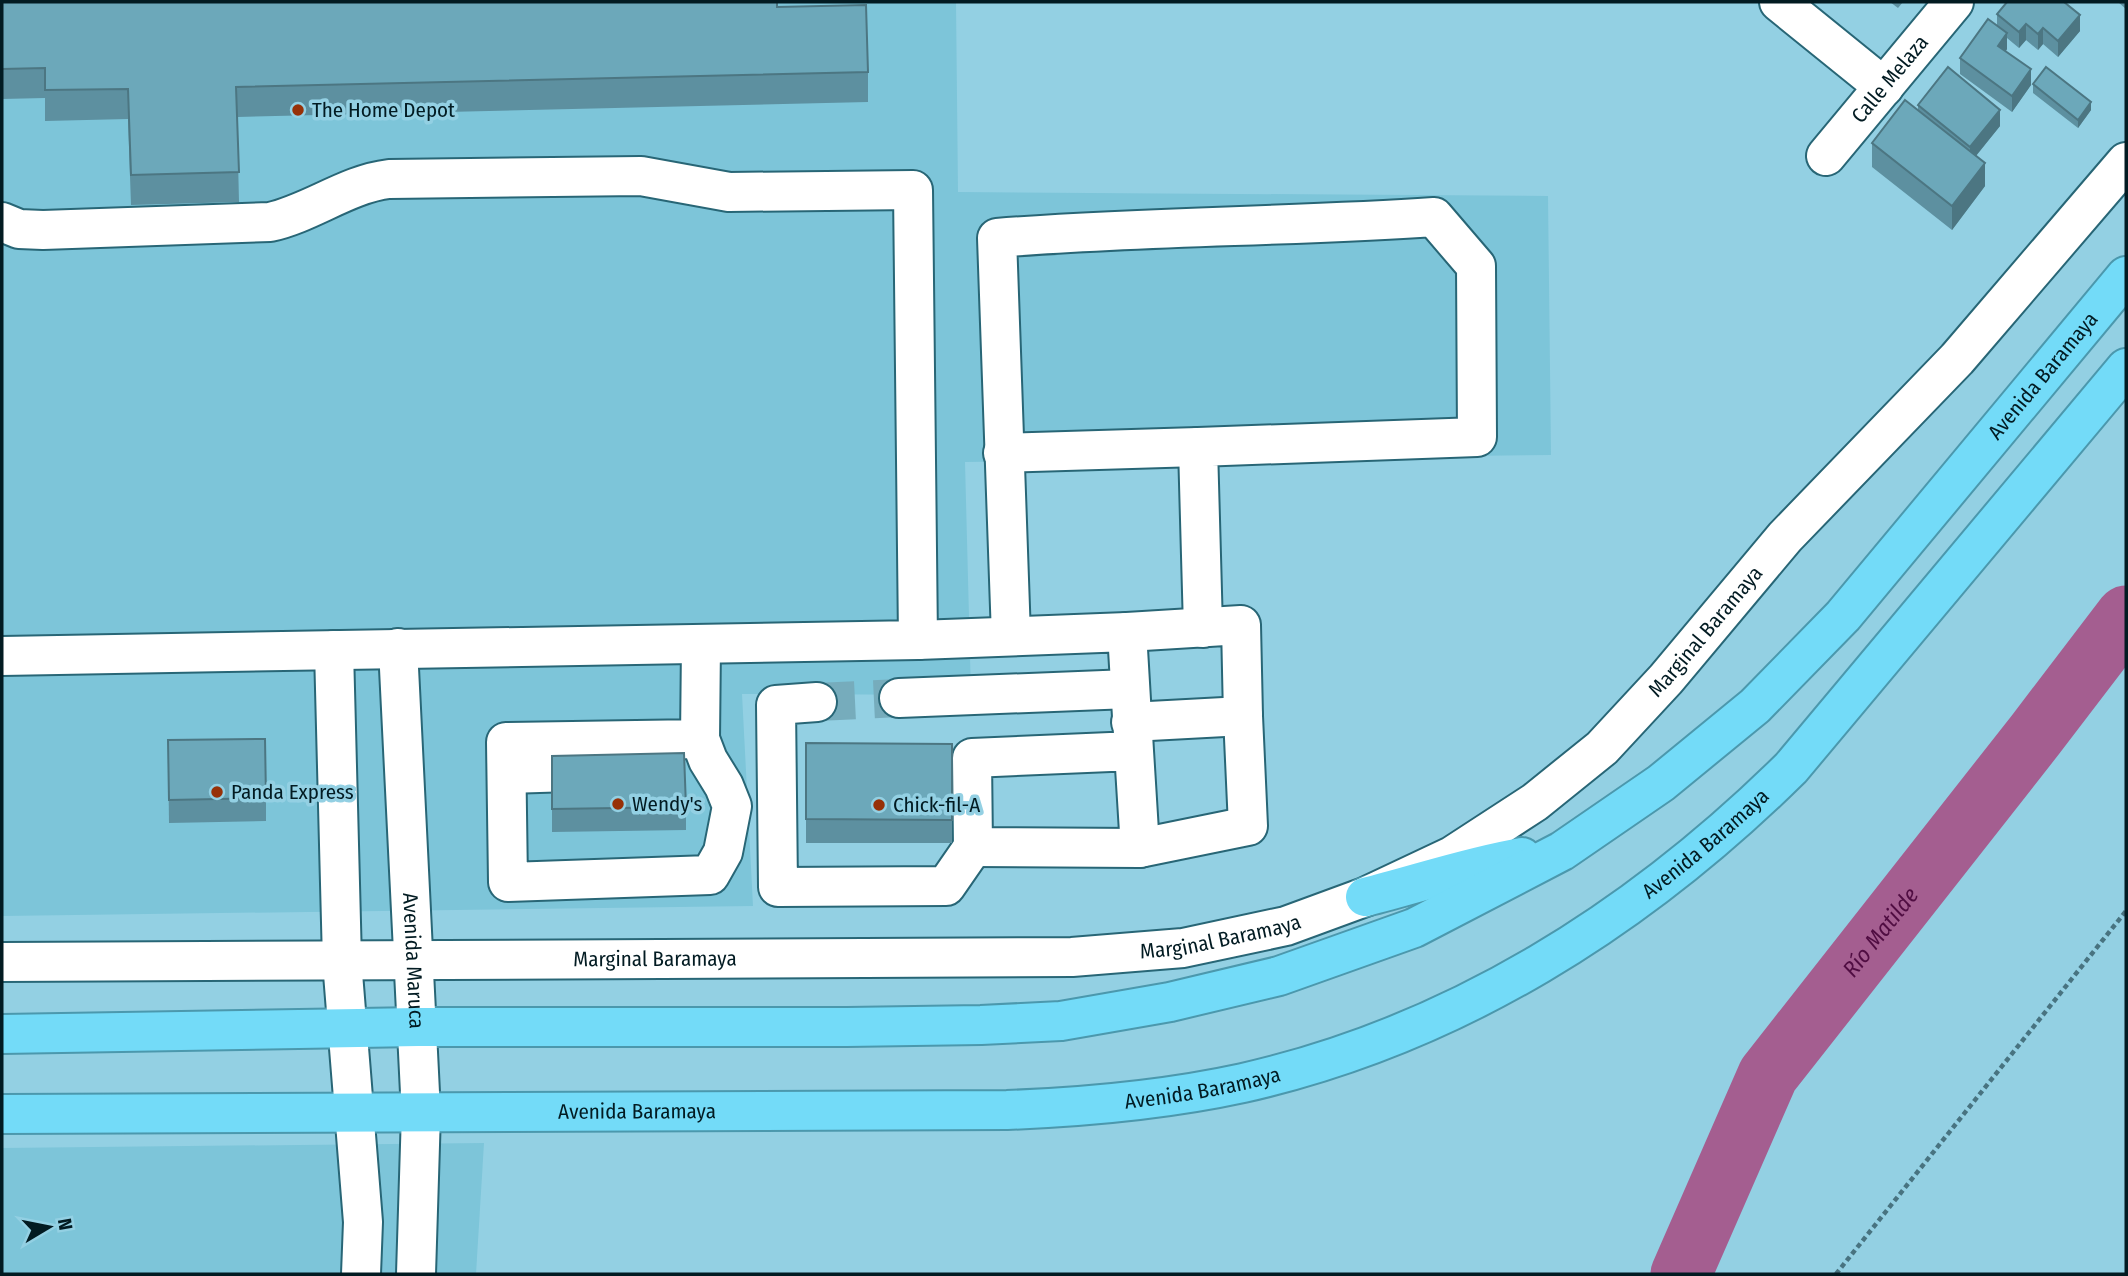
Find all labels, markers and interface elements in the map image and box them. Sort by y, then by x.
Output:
street label: Calle Melaza [1846,30,1934,128]
place label: The Home Depot [312,97,455,123]
marker: The Home Depot [290,102,306,118]
street label: Avenida Baramaya [1982,307,2103,445]
street label: Marginal Baramaya [1643,561,1768,702]
place label: Panda Express [231,779,354,805]
street label: Avenida Baramaya [1637,783,1774,904]
marker: Panda Express [209,784,225,800]
place label: Wendy's [632,791,703,817]
place label: Chick-fil-A [893,792,980,818]
marker: Wendy's [610,796,626,812]
marker: Chick-fil-A [871,797,887,813]
water label: Río Matilde [1837,882,1924,982]
street label: Avenida Maruca [397,892,430,1029]
street label: Marginal Baramaya [1139,909,1305,964]
street label: Marginal Baramaya [573,946,737,972]
street label: Avenida Baramaya [1123,1061,1283,1115]
street label: Avenida Baramaya [558,1098,716,1125]
north arrow [14,1192,84,1262]
text: N [53,1217,78,1232]

